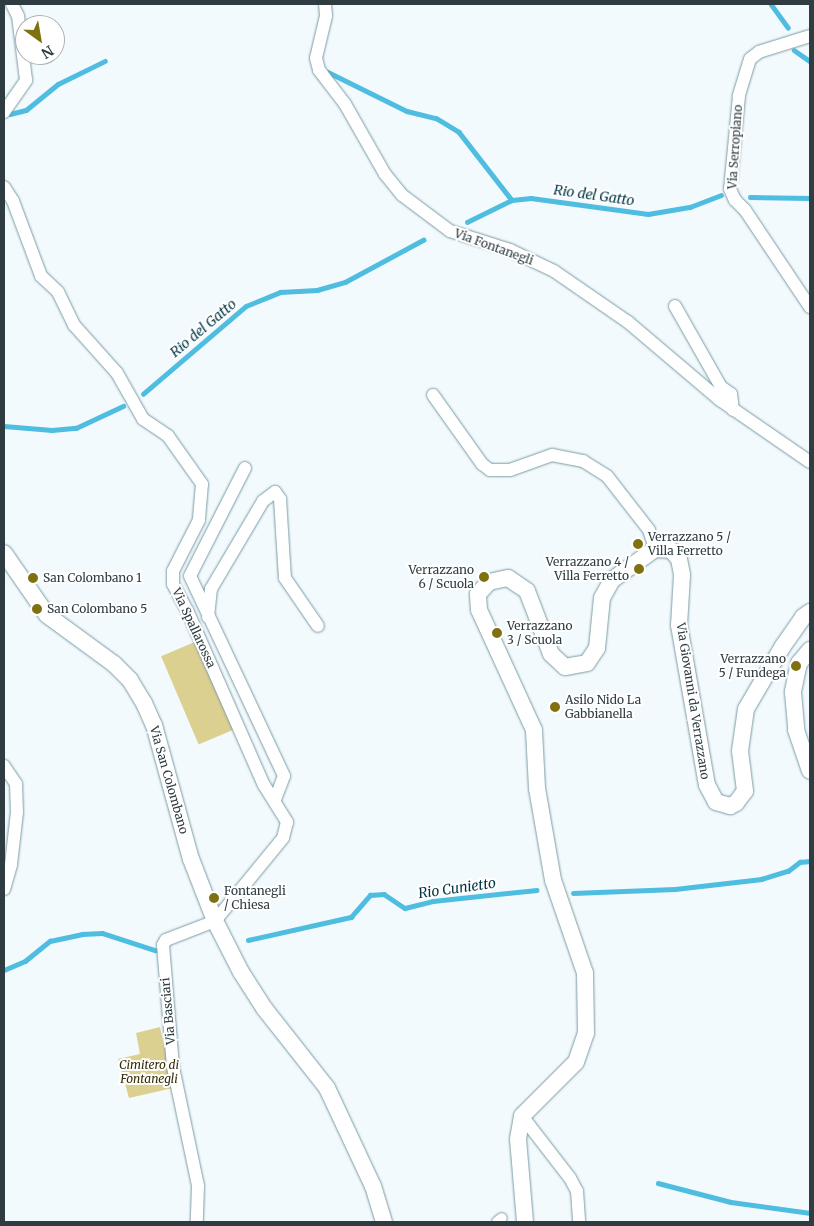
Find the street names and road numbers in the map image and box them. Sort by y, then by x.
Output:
street label: Via Serropiano [725,104,745,190]
street label: Via Fontanegli [453,226,535,268]
street label: Via Spallarossa [169,586,219,670]
street label: Via Giovanni da Verrazzano [674,622,712,780]
street label: Via San Colombano [147,724,191,836]
street label: Via Basciari [158,977,178,1045]

